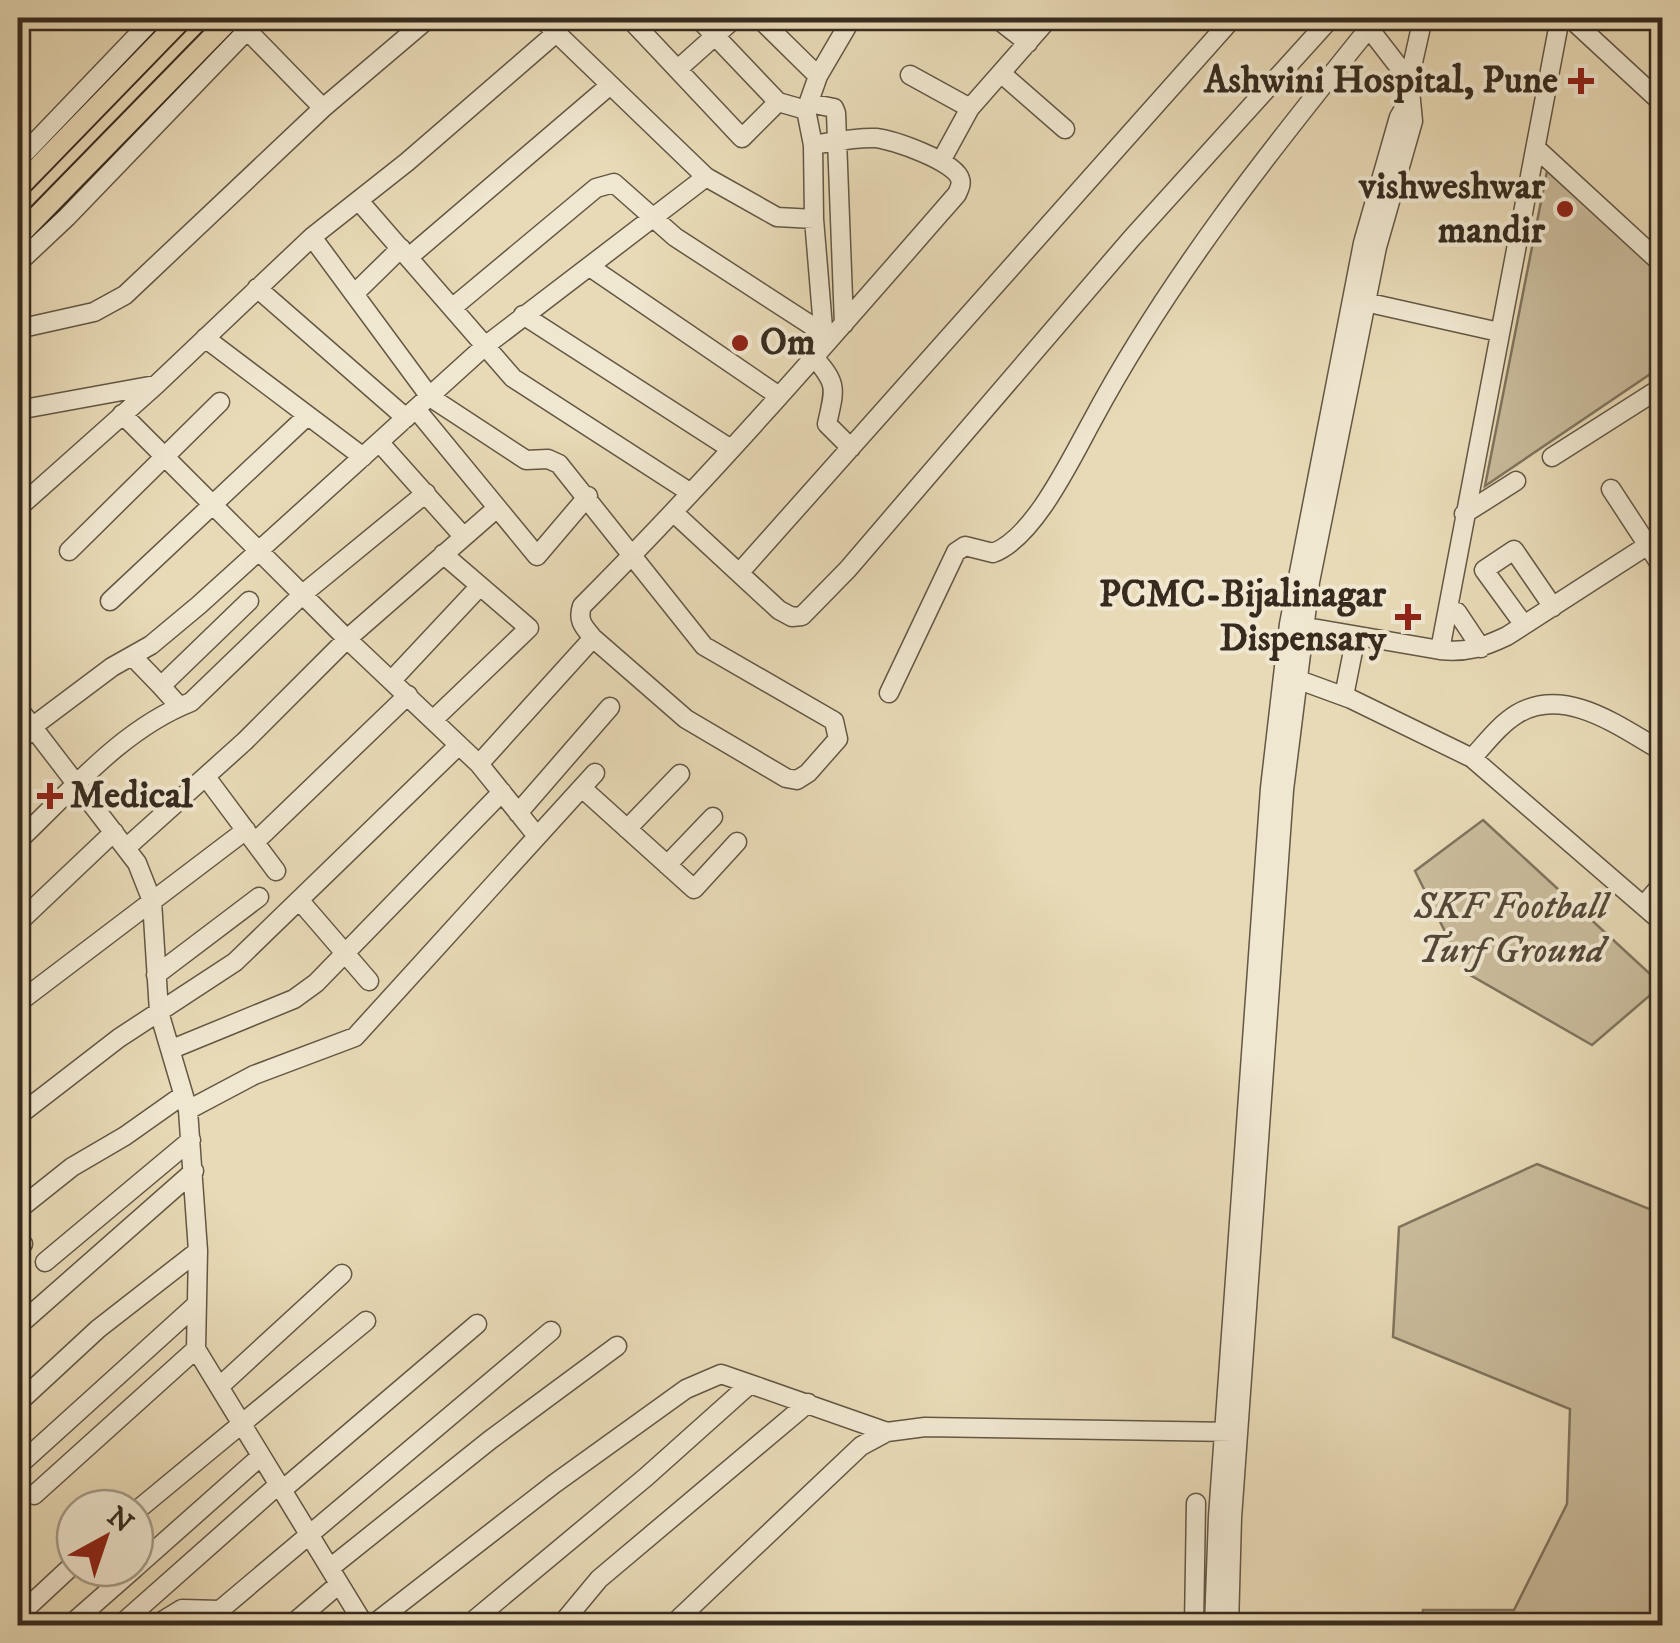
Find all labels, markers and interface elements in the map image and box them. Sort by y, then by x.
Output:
place label: Ashwini Hospital, Pune [1203,57,1558,105]
marker: Ashwini Hospital, Pune [1568,68,1594,94]
place label: vishweshwar mandir [1357,163,1546,255]
marker: vishweshwar mandir [1554,198,1576,220]
place label: Om [760,319,816,367]
marker: Om [729,332,751,354]
place label: PCMC-Bijalinagar Dispensary [1099,571,1387,663]
marker: PCMC-Bijalinagar Dispensary [1395,604,1421,630]
place label: Medical [70,772,193,820]
marker: Medical [39,785,61,807]
park label: SKF Football Turf Ground [1413,883,1612,975]
north arrow [55,1488,155,1588]
text: N [100,1499,140,1541]

